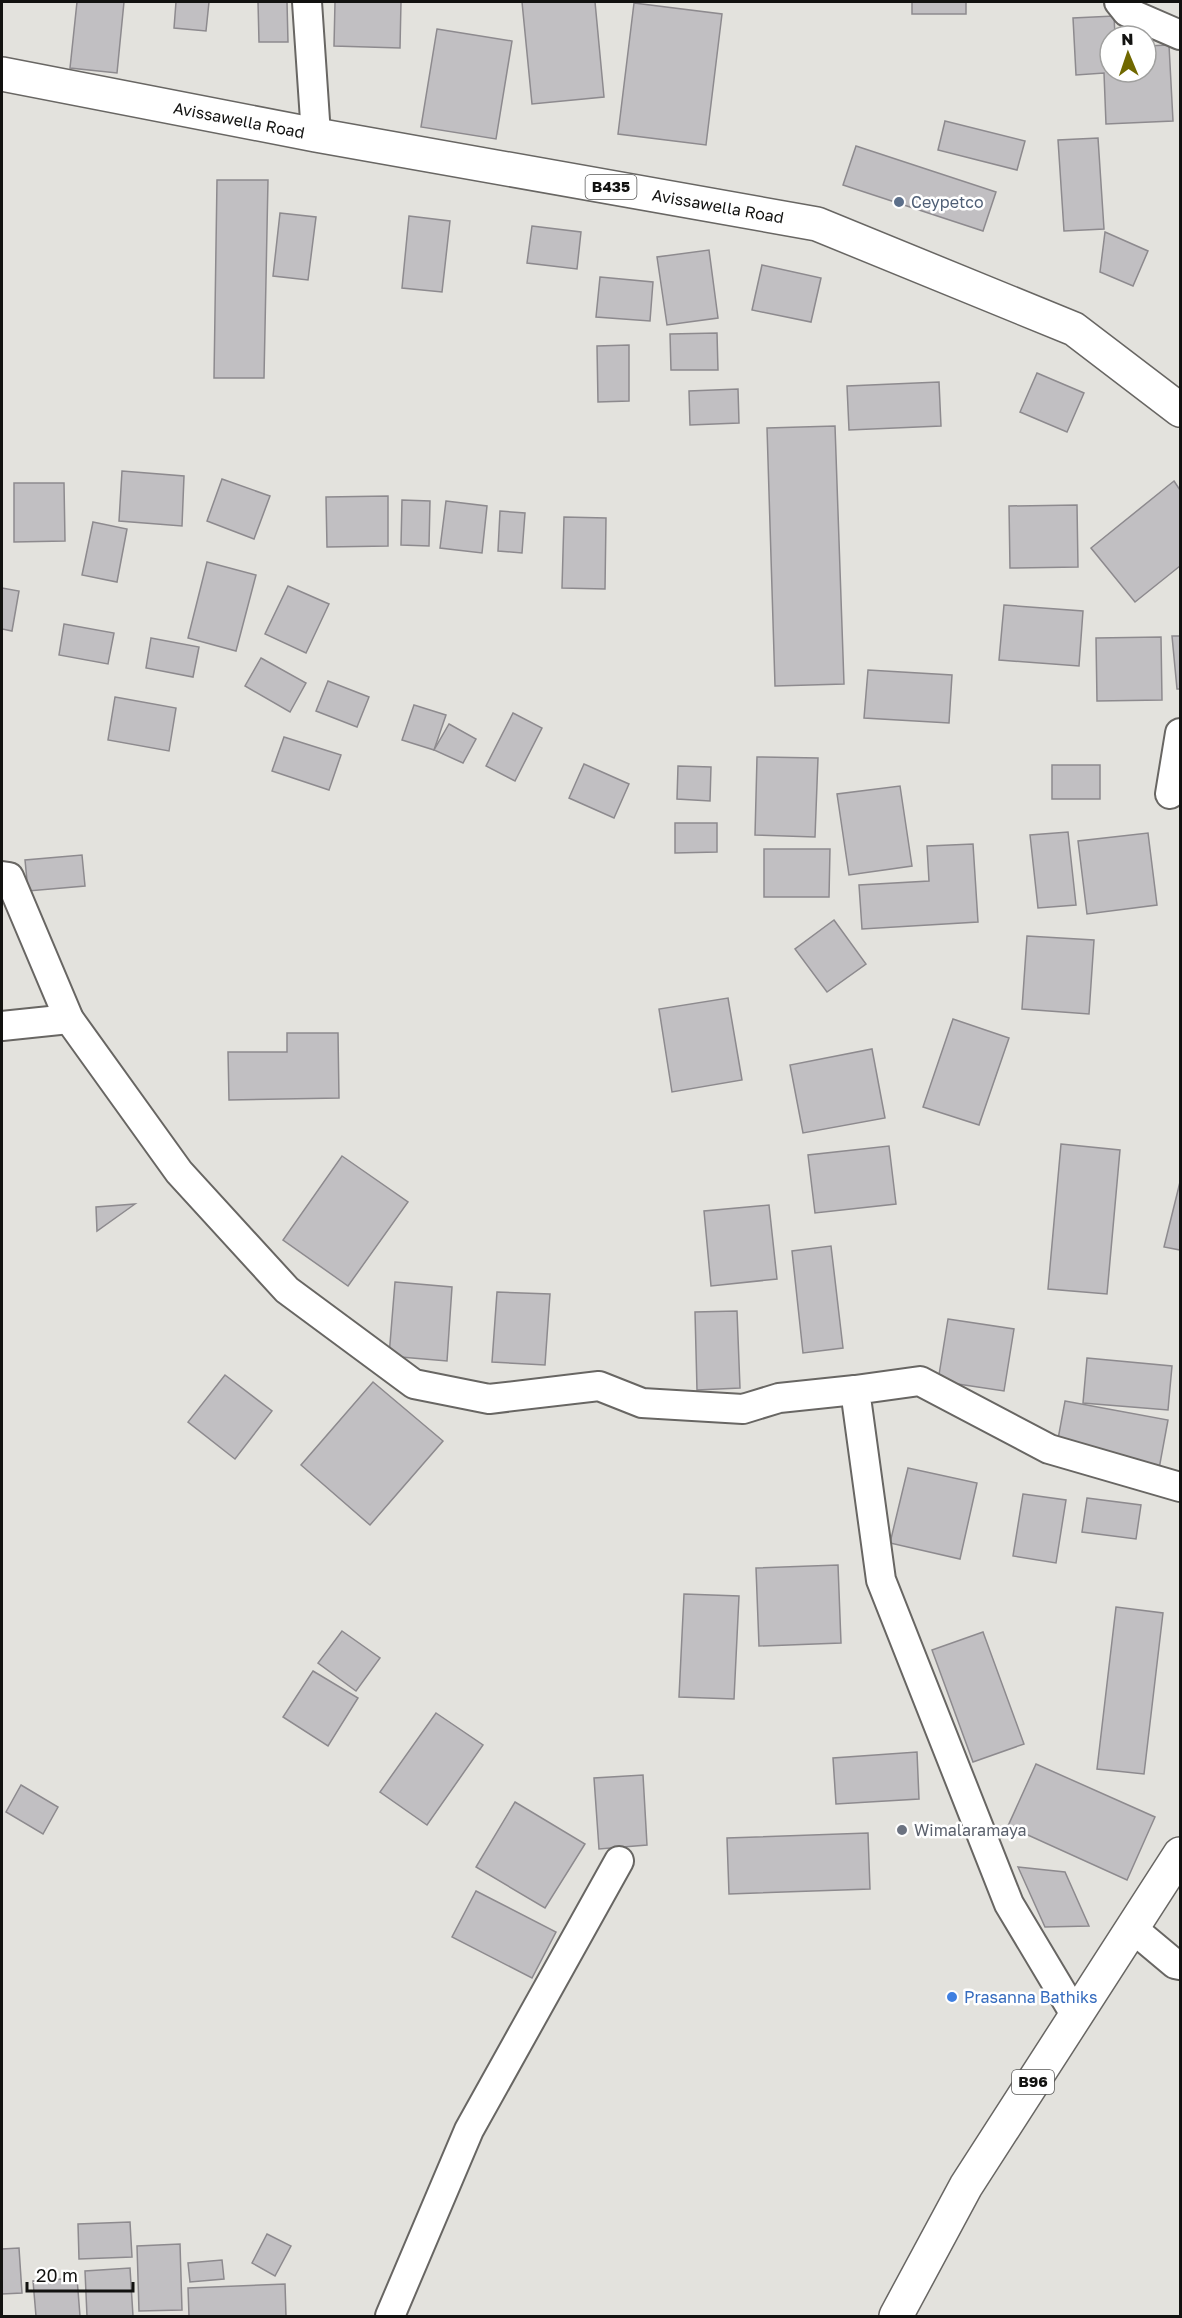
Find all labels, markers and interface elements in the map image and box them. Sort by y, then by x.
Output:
north arrow [1098,24,1158,84]
text: N [1121,29,1134,49]
street label: Avissawella Road [172,97,306,143]
road number: B435 [586,175,636,199]
street label: Avissawella Road [651,185,785,227]
place label: Ceypetco [911,192,984,212]
marker: Ceypetco [892,195,906,209]
place label: Wimalaramaya [914,1820,1027,1840]
marker: Wimalaramaya [895,1823,909,1837]
place label: Prasanna Bathiks [964,1987,1098,2007]
marker: Prasanna Bathiks [945,1990,959,2004]
road number: B96 [1012,2070,1054,2094]
scale bar [27,2255,134,2293]
text: 20 m [36,2264,78,2286]

